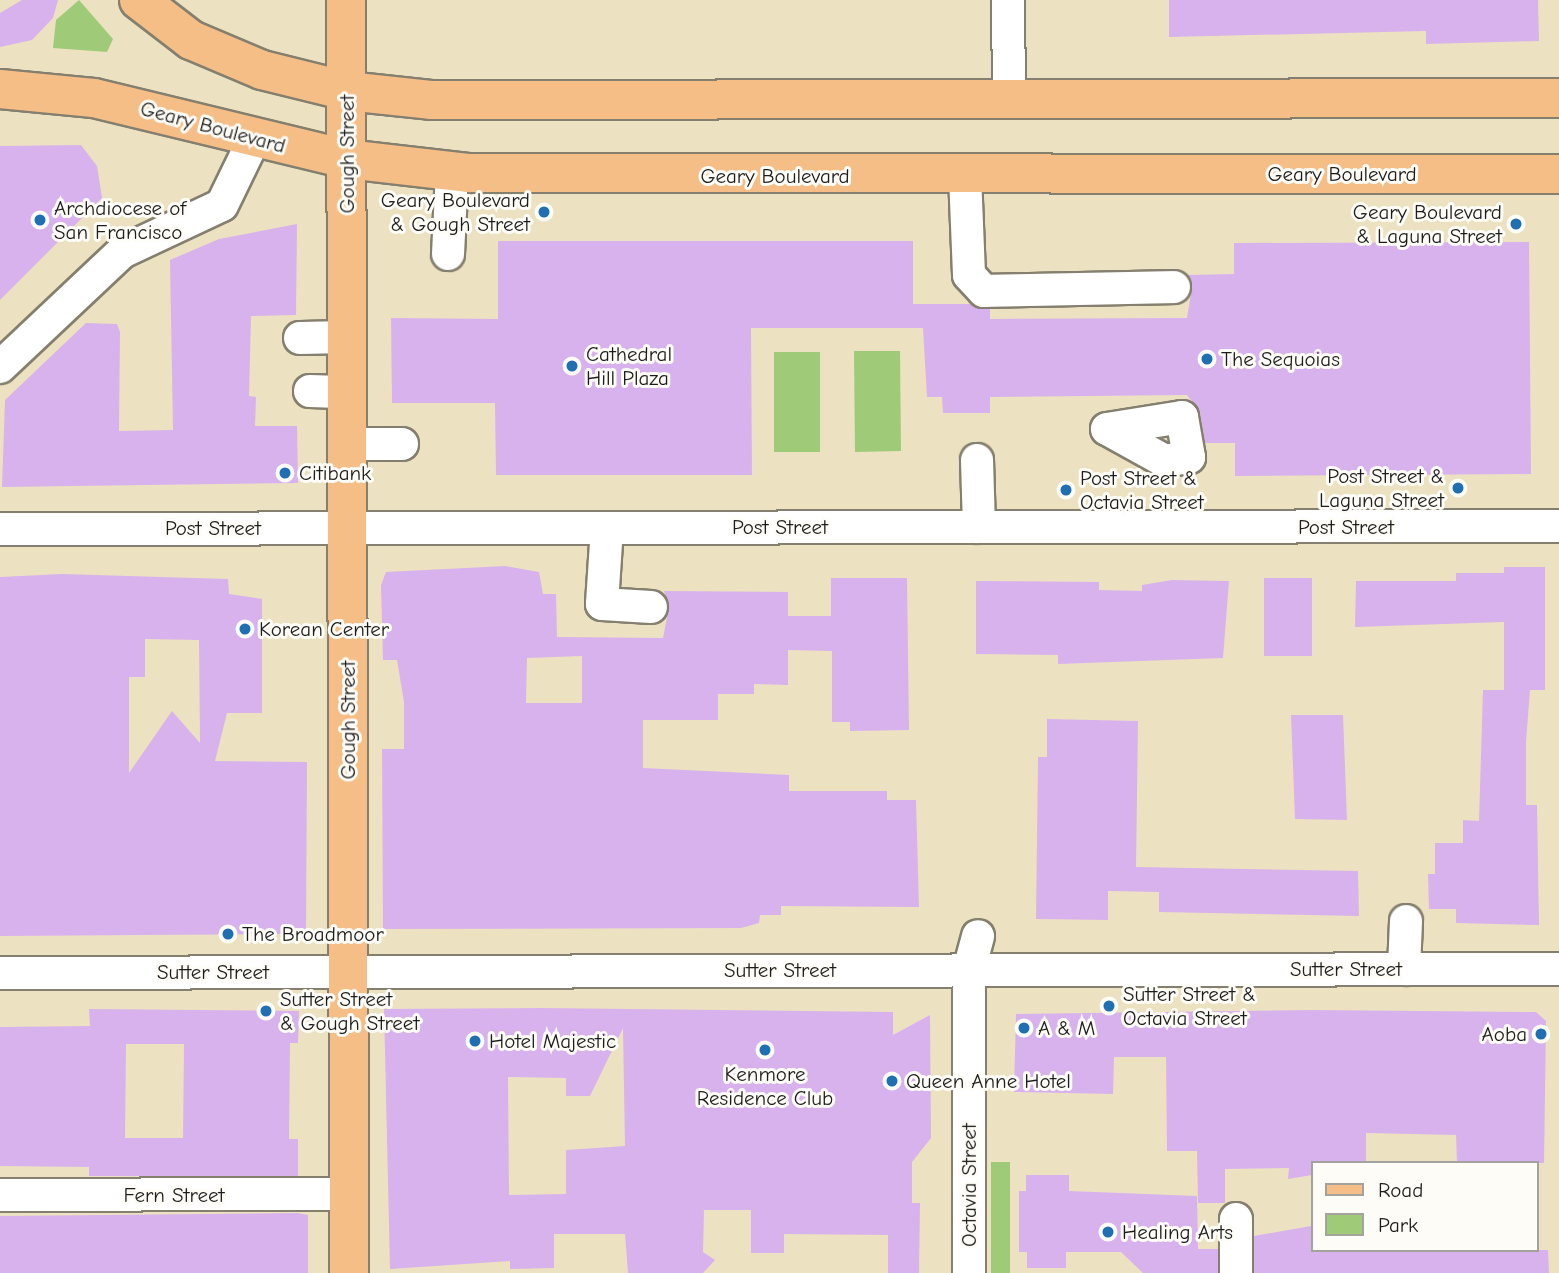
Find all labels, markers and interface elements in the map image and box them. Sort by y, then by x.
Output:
street label: Gough Street [334,95,360,213]
street label: Geary Boulevard [138,96,288,158]
street label: Geary Boulevard [1267,161,1417,187]
street label: Geary Boulevard [700,163,850,189]
place label: Geary Boulevard & Gough Street [381,187,530,237]
place label: Archdiocese of San Francisco [54,195,186,245]
place label: Geary Boulevard & Laguna Street [1353,199,1502,249]
marker: Geary Boulevard & Gough Street [536,204,552,220]
marker: Archdiocese of San Francisco [32,212,48,228]
marker: Geary Boulevard & Laguna Street [1508,216,1524,232]
place label: Cathedral Hill Plaza [586,341,672,391]
place label: The Sequoias [1221,346,1340,372]
marker: The Sequoias [1199,351,1215,367]
marker: Cathedral Hill Plaza [564,358,580,374]
place label: Citibank [299,460,371,486]
place label: Post Street & Laguna Street [1319,463,1444,513]
marker: Citibank [277,465,293,481]
place label: Post Street & Octavia Street [1080,465,1204,515]
marker: Post Street & Laguna Street [1450,480,1466,496]
marker: Post Street & Octavia Street [1058,482,1074,498]
street label: Post Street [732,514,828,540]
street label: Post Street [1298,514,1394,540]
street label: Post Street [165,515,261,541]
place label: Korean Center [259,616,389,642]
marker: Korean Center [237,621,253,637]
street label: Gough Street [335,661,361,779]
place label: The Broadmoor [242,921,384,947]
marker: The Broadmoor [220,926,236,942]
street label: Sutter Street [1290,956,1402,982]
street label: Sutter Street [724,957,836,983]
street label: Sutter Street [157,959,269,985]
place label: Sutter Street & Octavia Street [1123,981,1256,1031]
place label: Sutter Street & Gough Street [280,986,419,1036]
marker: Sutter Street & Octavia Street [1101,998,1117,1014]
marker: Sutter Street & Gough Street [258,1003,274,1019]
place label: A & M [1038,1015,1095,1041]
marker: A & M [1016,1020,1032,1036]
place label: Aoba [1482,1021,1527,1047]
marker: Aoba [1533,1026,1549,1042]
place label: Hotel Majestic [489,1028,616,1054]
marker: Hotel Majestic [467,1033,483,1049]
marker: Kenmore Residence Club [757,1042,773,1058]
place label: Kenmore Residence Club [697,1061,833,1111]
place label: Queen Anne Hotel [906,1068,1071,1094]
marker: Queen Anne Hotel [884,1073,900,1089]
street label: Octavia Street [956,1123,982,1247]
legend [1310,1161,1538,1252]
text: Road [1378,1178,1423,1202]
street label: Fern Street [124,1182,224,1208]
text: Park [1378,1213,1418,1237]
place label: Healing Arts [1122,1219,1233,1245]
marker: Healing Arts [1100,1224,1116,1240]

